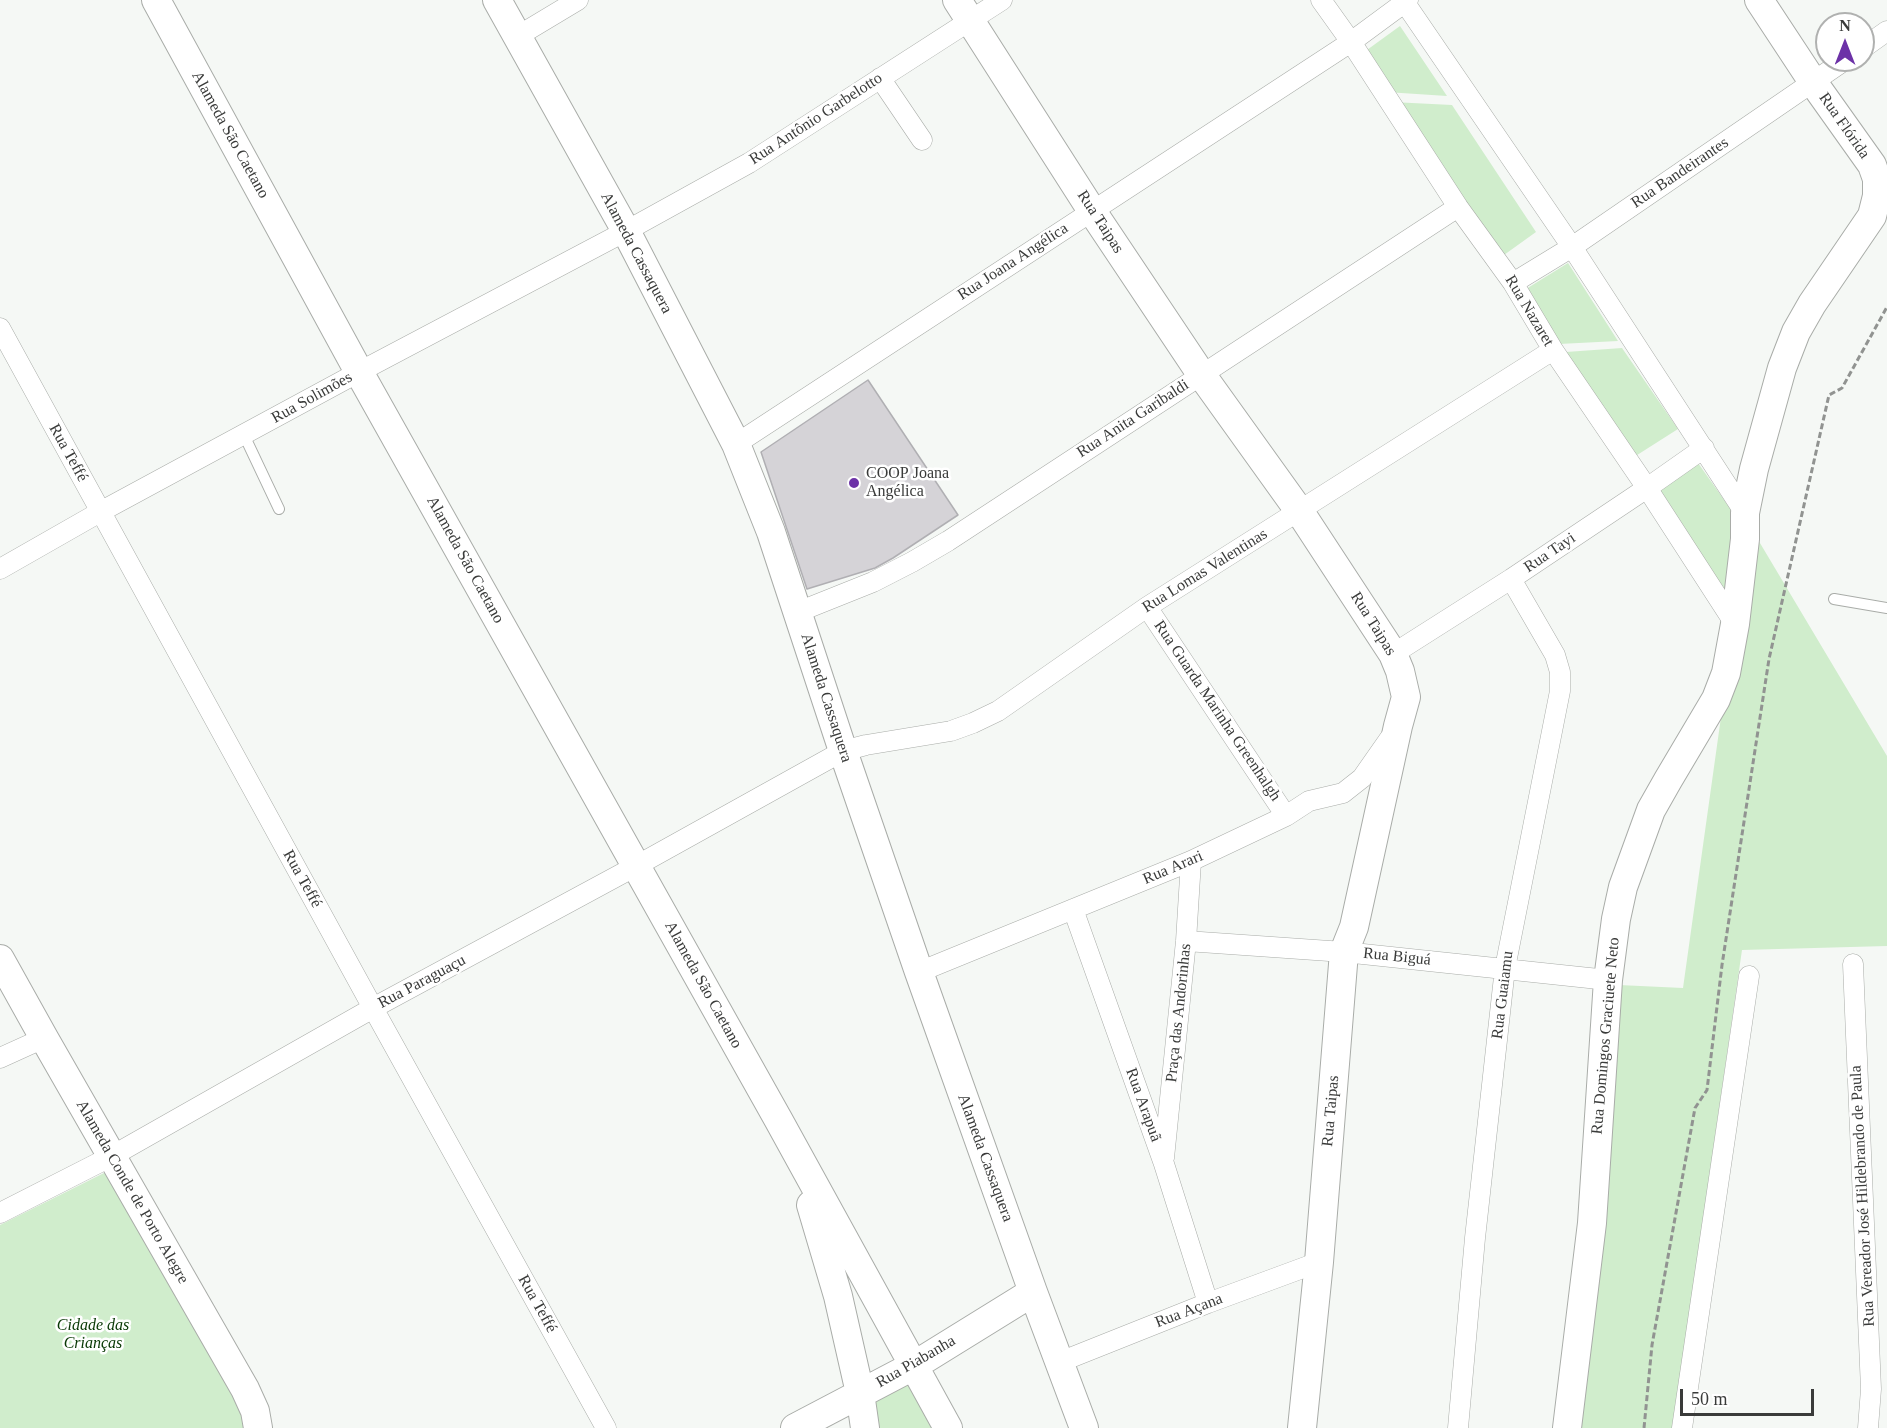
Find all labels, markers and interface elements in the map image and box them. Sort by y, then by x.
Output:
north arrow [1815,12,1875,72]
text: N [1839,17,1851,34]
street label: Alameda São Caetano [187,68,273,202]
street label: Rua Antônio Garbelotto [746,69,886,169]
street label: Rua Flórida [1814,89,1874,163]
street label: Rua Bandeirantes [1628,133,1732,213]
street label: Rua Taipas [1073,187,1127,257]
street label: Alameda Cassaquera [596,189,676,317]
street label: Rua Joana Angélica [954,219,1072,305]
street label: Rua Nazaret [1500,272,1558,350]
street label: Rua Solimões [268,368,356,428]
street label: Rua Anita Garibaldi [1073,376,1193,462]
street label: Rua Teffé [44,421,92,485]
place label: COOP Joana Angélica [866,464,949,502]
marker: COOP Joana Angélica [847,476,861,490]
street label: Alameda São Caetano [422,493,508,627]
street label: Rua Lomas Valentinas [1139,525,1271,617]
street label: Rua Tayi [1521,529,1579,577]
street label: Rua Taipas [1346,589,1400,659]
street label: Rua Guarda Marinha Greenhalgh [1149,617,1285,805]
street label: Alameda Cassaquera [796,631,856,765]
street label: Rua Teffé [278,847,326,911]
street label: Rua Arari [1140,847,1206,889]
street label: Alameda São Caetano [660,918,746,1052]
street label: Rua Domingos Graciuete Neto [1588,937,1624,1135]
street label: Praça das Andorinhas [1162,943,1196,1083]
street label: Rua Biguá [1362,944,1432,970]
street label: Rua Guaiamu [1488,950,1518,1040]
street label: Rua Paraguaçu [375,951,469,1013]
street label: Rua Vereador José Hildebrando de Paula [1847,1065,1879,1327]
street label: Rua Arapuã [1121,1066,1165,1144]
street label: Rua Taipas [1318,1075,1344,1147]
street label: Alameda Cassaquera [953,1091,1017,1225]
street label: Alameda Conde de Porto Alegre [71,1097,193,1287]
street label: Rua Teffé [513,1272,561,1336]
street label: Rua Açana [1153,1289,1225,1333]
park label: Cidade das Crianças [57,1316,129,1354]
street label: Rua Piabanha [873,1332,959,1392]
scale bar [1683,1377,1816,1415]
text: 50 m [1691,1389,1728,1409]

